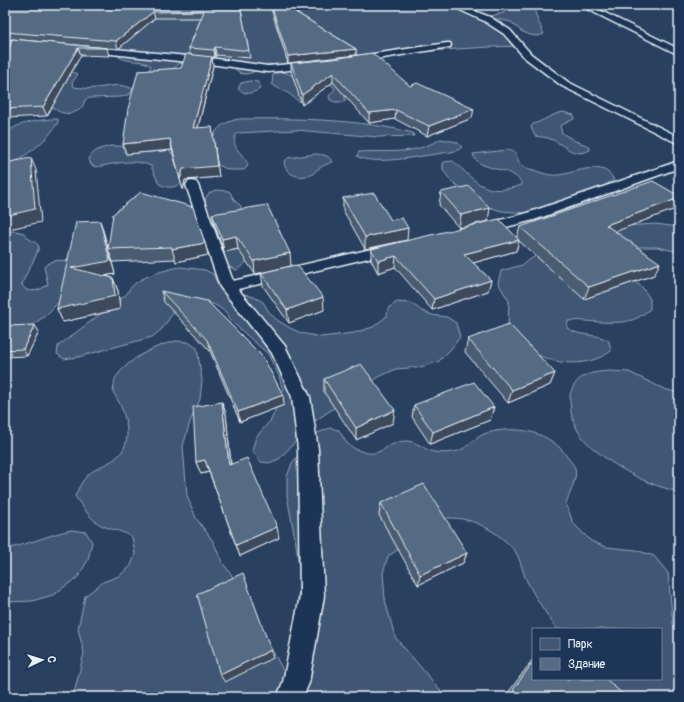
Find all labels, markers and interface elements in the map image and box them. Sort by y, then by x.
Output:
legend [532,628,662,680]
text: Парк [568,637,593,652]
north arrow [22,640,62,680]
text: С [45,655,58,663]
text: Здание [568,657,605,672]

